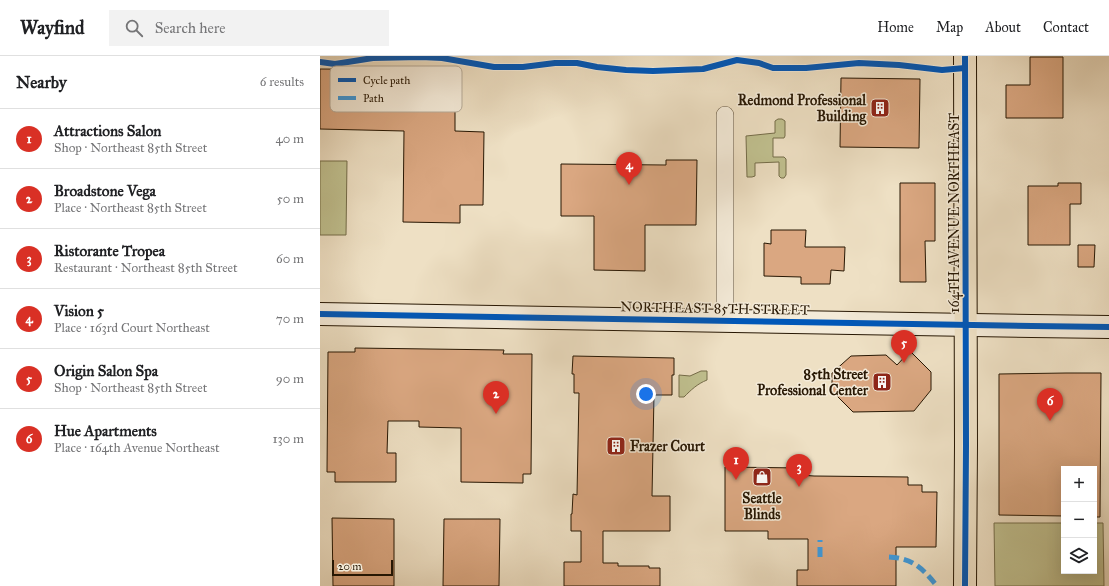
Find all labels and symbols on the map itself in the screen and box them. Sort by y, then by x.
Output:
legend [330,66,462,112]
text: Cycle path [363,74,410,87]
text: Path [363,92,384,105]
place label: Redmond Professional Building [738,92,867,126]
building icon: Redmond Professional Building [869,97,891,119]
street label: 164TH AVENUE NORTHEAST [946,113,963,313]
pin: 4 [616,152,642,185]
street label: NORTHEAST 85TH STREET [620,298,810,319]
pin: 5 [891,330,917,363]
place label: 85th Street Professional Center [757,366,869,399]
building icon: 85th Street Professional Center [871,371,893,393]
pin: 2 [483,381,509,414]
your location [636,384,656,404]
pin: 6 [1037,388,1063,421]
building icon: Frazer Court [605,435,627,457]
place label: Frazer Court [630,438,705,455]
pin: 1 [723,447,749,480]
pin: 3 [786,454,812,487]
shop icon: Seattle Blinds [751,466,773,488]
place label: Seattle Blinds [742,490,782,523]
scale bar [332,558,393,577]

